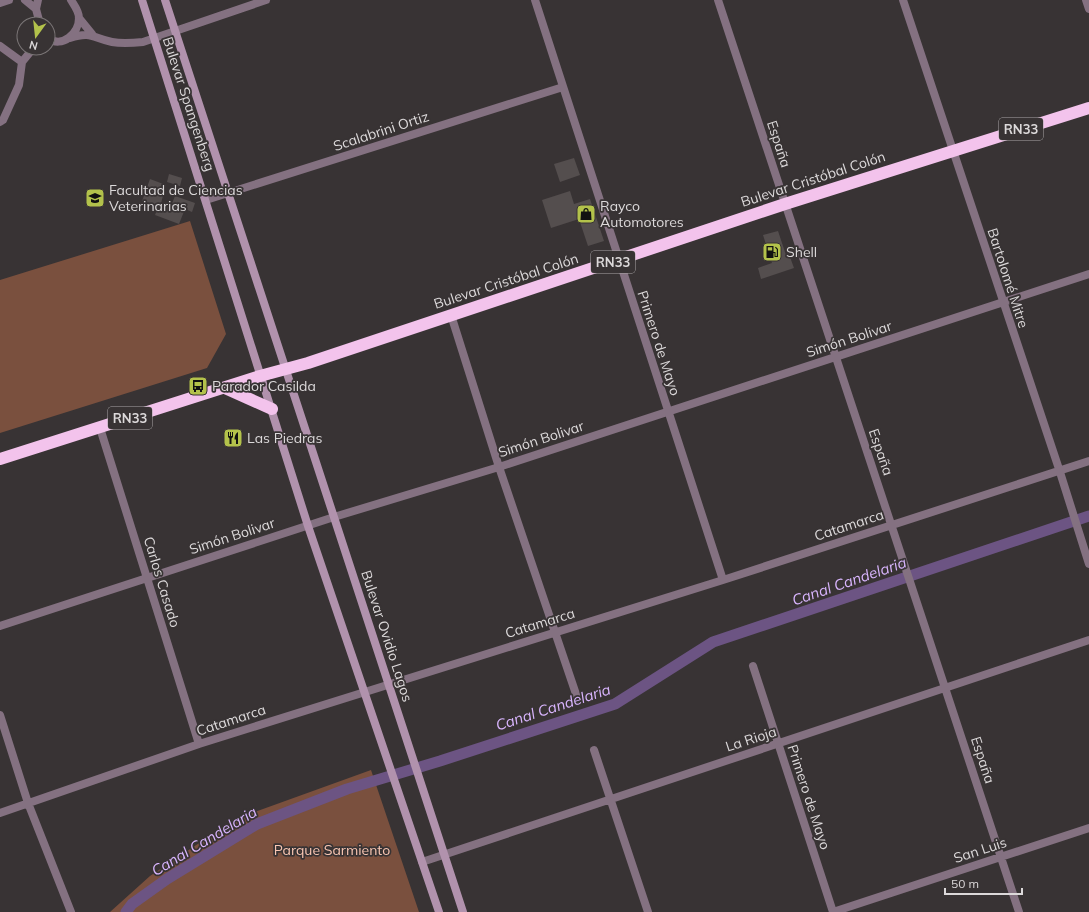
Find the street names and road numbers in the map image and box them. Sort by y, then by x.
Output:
street label: Bulevar Spangenberg [159,34,219,174]
street label: Scalabrini Ortiz [331,107,431,155]
street label: España [763,118,795,170]
road number: RN33 [999,118,1043,140]
street label: Bulevar Cristóbal Colón [738,147,888,211]
street label: Bartolomé Mitre [983,226,1033,330]
street label: Bulevar Cristóbal Colón [431,249,581,313]
road number: RN33 [591,251,635,273]
street label: Primero de Mayo [634,288,684,398]
street label: Simón Bolivar [804,316,895,361]
road number: RN33 [108,407,152,429]
street label: Simón Bolivar [496,416,587,461]
street label: España [865,426,897,478]
street label: Catamarca [812,505,886,545]
street label: Simón Bolivar [187,513,278,558]
street label: Carlos Casado [140,534,184,630]
street label: Bulevar Ovidio Lagos [357,568,417,704]
street label: Catamarca [503,604,577,642]
street label: Catamarca [194,700,268,740]
street label: La Rioja [723,722,779,756]
street label: España [967,734,999,786]
street label: Primero de Mayo [784,742,834,852]
street label: San Luis [951,833,1009,867]

